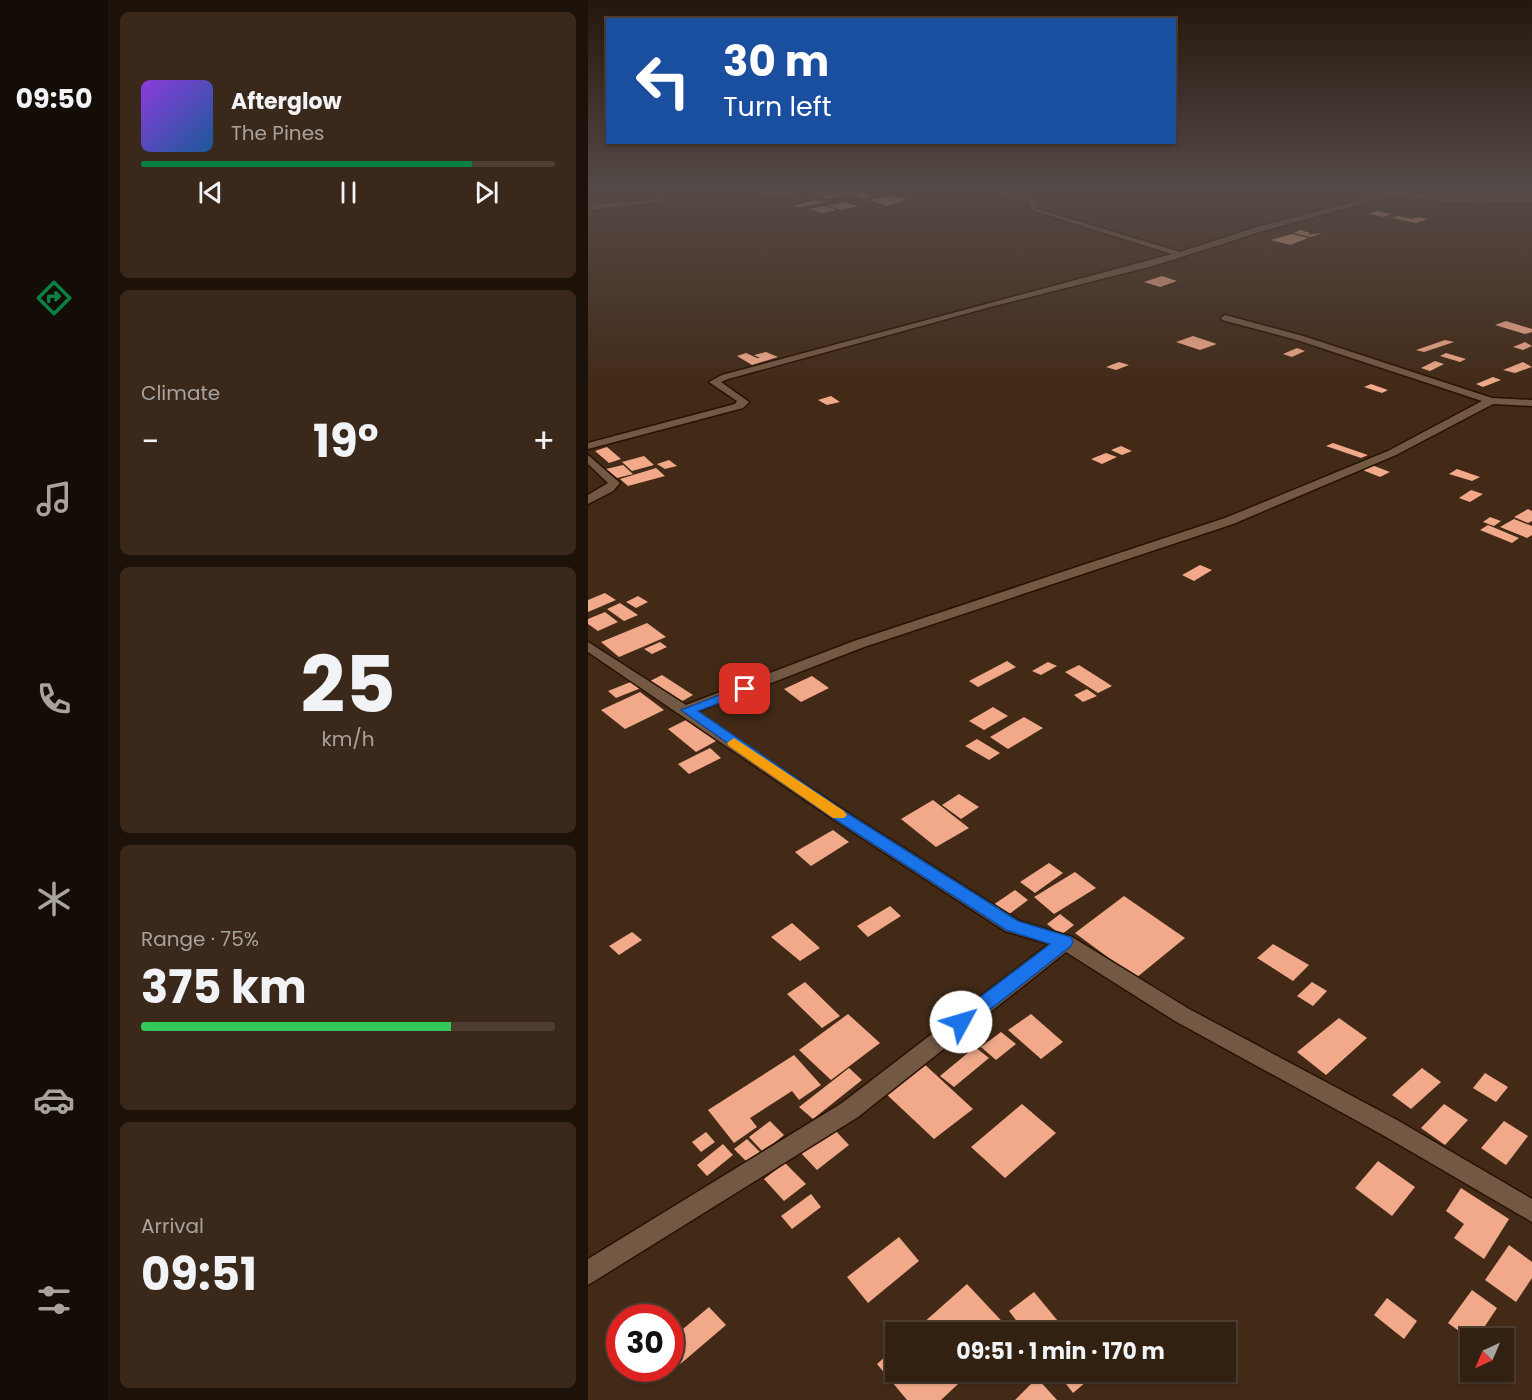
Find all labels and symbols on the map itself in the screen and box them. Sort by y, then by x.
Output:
pin [719,663,770,714]
position arrow [929,990,993,1054]
speed limit sign: 30 [606,1304,684,1382]
north arrow [1460,1328,1514,1382]

